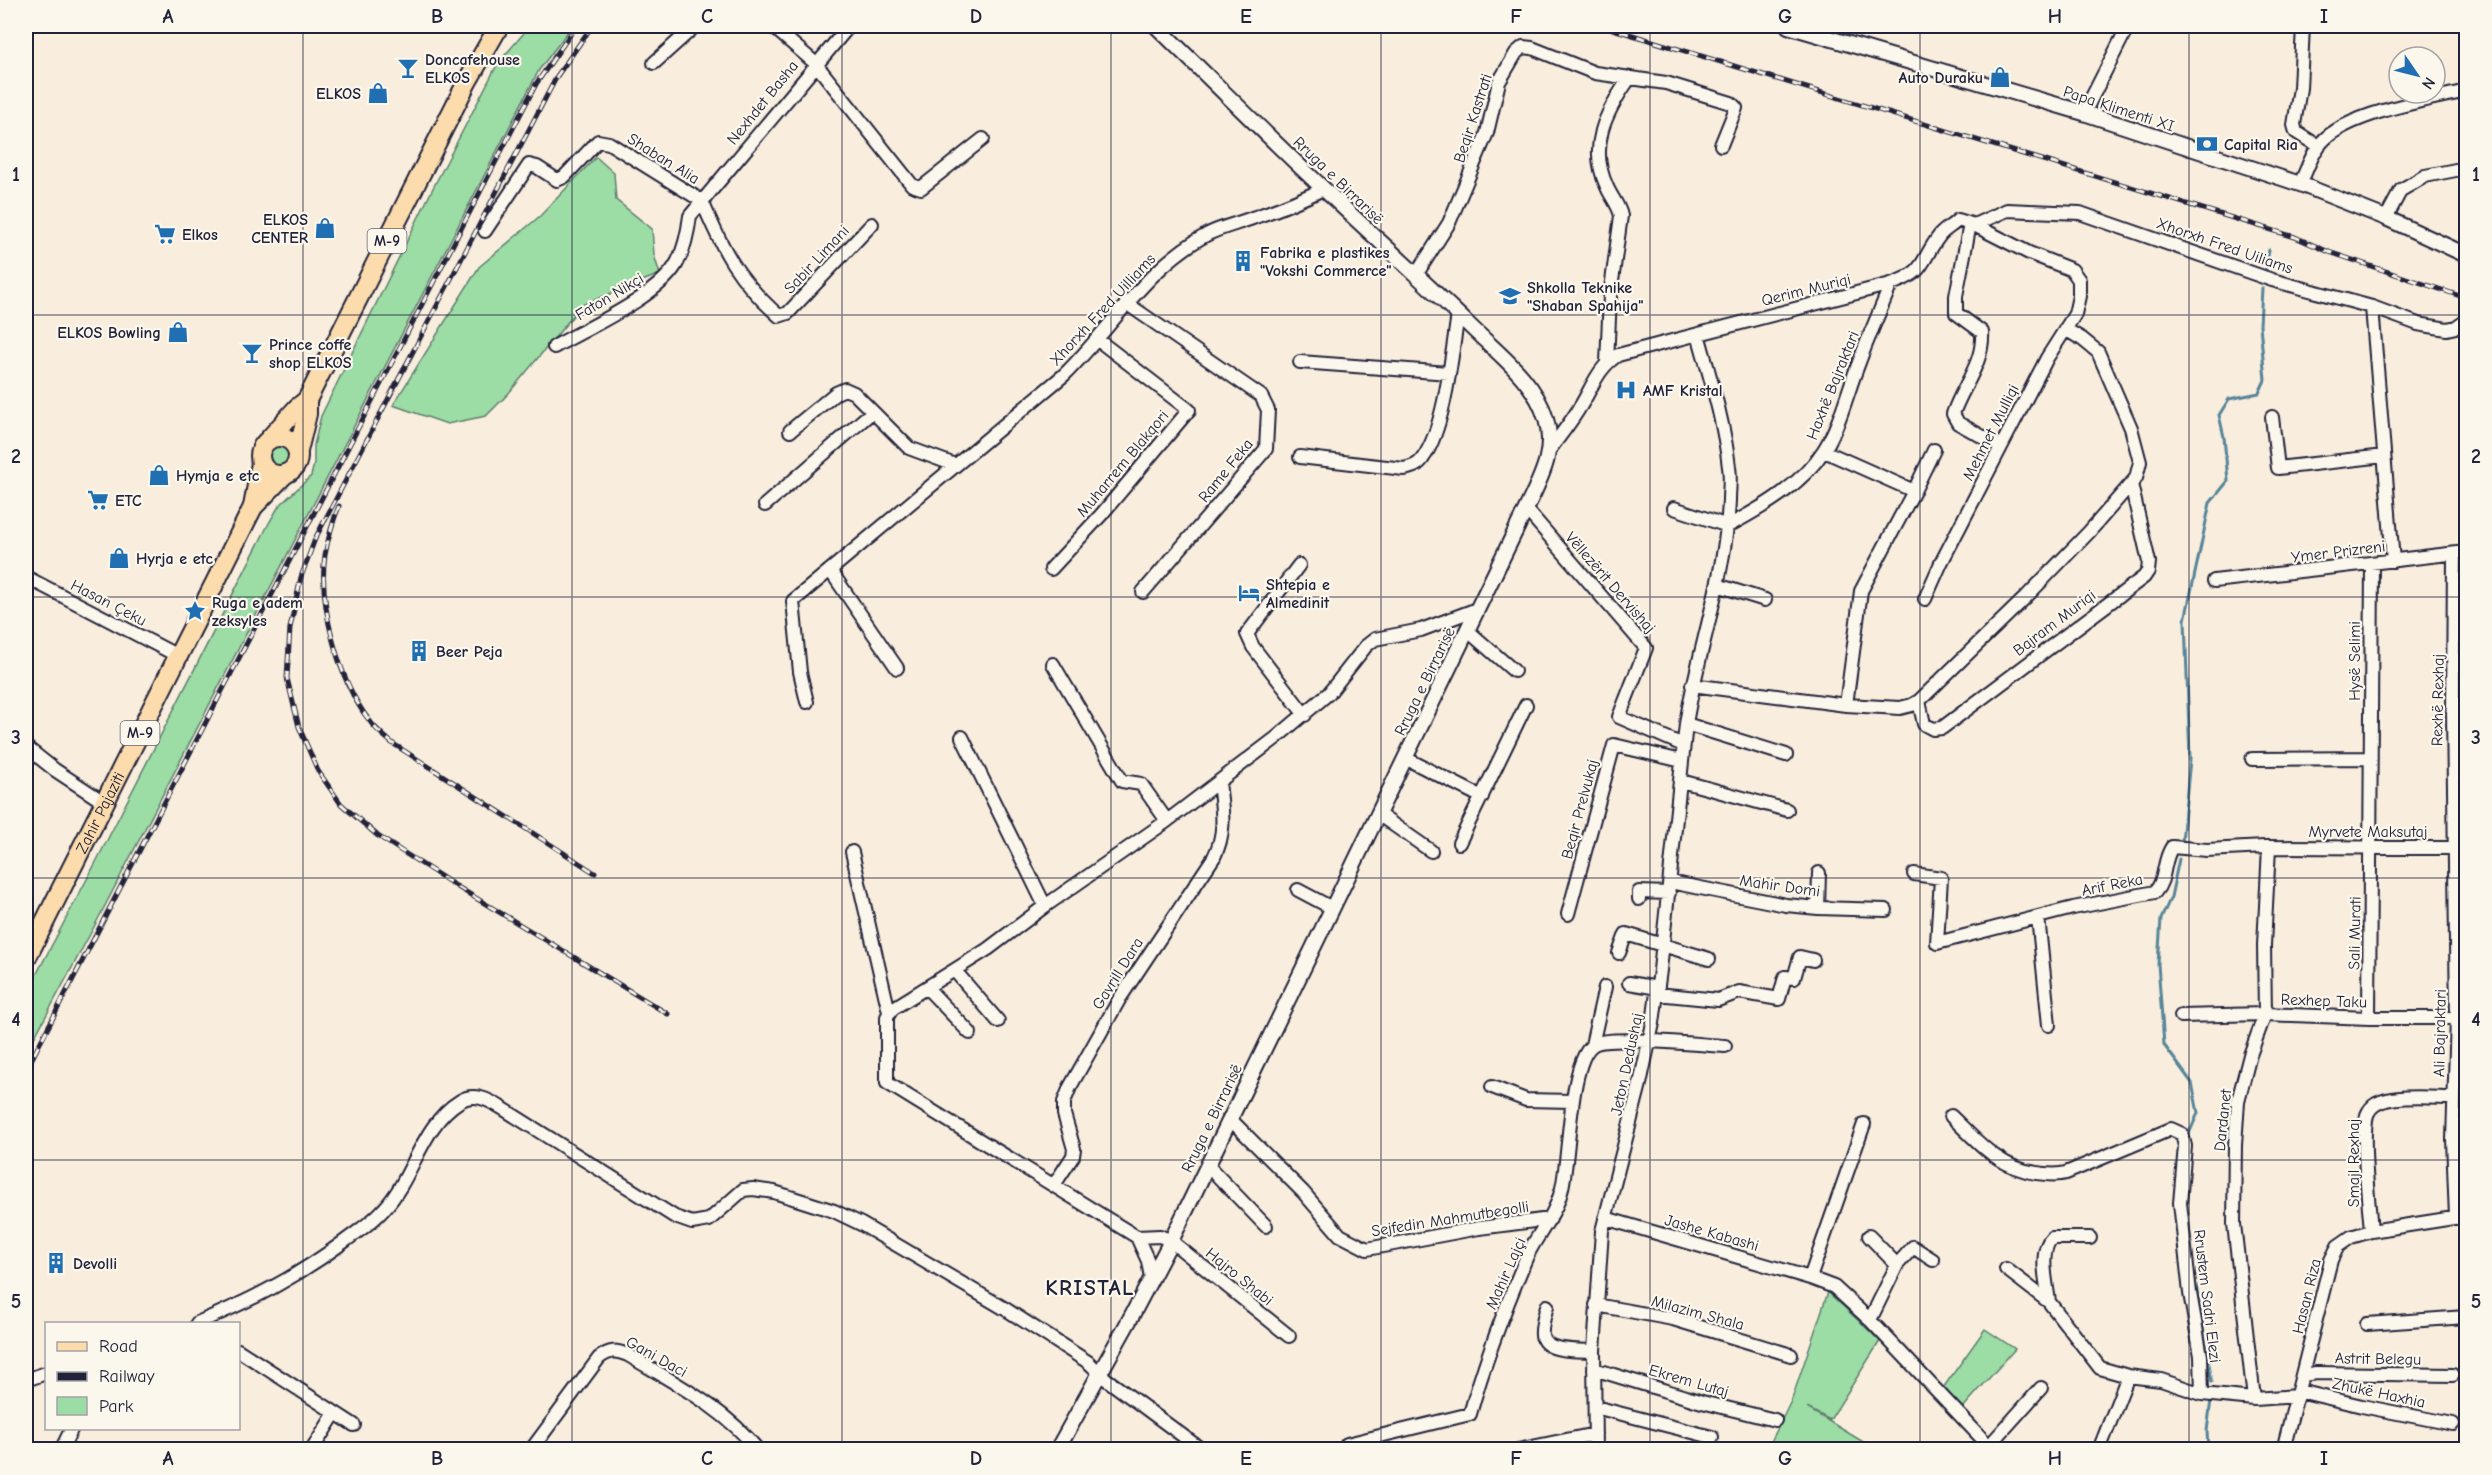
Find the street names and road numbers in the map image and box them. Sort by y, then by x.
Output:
street label: Nexhdet Basha [723,57,802,148]
street label: Beqir Kastrati [1450,72,1496,165]
street label: Papa Klimenti XI [2061,83,2176,135]
street label: Shaban Alia [624,130,703,188]
street label: Rruga e Birrarisë [1289,133,1387,228]
street label: Xhorxh Fred Uiliams [2154,214,2295,278]
street label: Sabir Limani [781,222,853,297]
road number: M-9 [368,229,406,253]
street label: Xhorxh Fred Uilliams [1046,250,1159,369]
street label: Faton Nikçi [572,270,647,324]
street label: Qerim Muriqi [1760,270,1853,310]
street label: Haxhë Bajraktari [1803,328,1863,442]
street label: Mehmet Mulliqi [1959,381,2023,483]
street label: Muharrem Blakqori [1073,407,1172,520]
street label: Rame Feka [1195,435,1257,506]
street label: Vëllezërit Dervishaj [1562,529,1659,637]
street label: Ymer Prizreni [2290,537,2386,567]
street label: Hasan Çeku [68,576,149,630]
street label: Bajram Muriqi [2010,586,2099,660]
street label: Hysë Selimi [2346,621,2364,701]
street label: Rruga e Birrarisë [1391,624,1459,739]
street label: Rexhë Rexhaj [2428,654,2448,746]
road number: M-9 [120,721,160,745]
street label: Beqir Prelvukaj [1558,757,1602,861]
street label: Zahir Pajaziti [72,769,128,857]
street label: Myrvete Maksutaj [2308,823,2428,841]
street label: Arif Reka [2080,870,2144,900]
street label: Mahir Domi [1739,871,1821,901]
street label: Sali Murati [2345,896,2365,970]
street label: Gavrill Dara [1089,934,1147,1013]
street label: Ali Bajraktari [2430,989,2450,1077]
street label: Rexhep Taku [2280,990,2367,1012]
street label: Jeton Dedushaj [1607,1011,1647,1117]
street label: Rruga e Birrarisë [1178,1061,1246,1176]
street label: Dardanet [2211,1088,2235,1152]
street label: Smajl Rexhaj [2345,1119,2363,1207]
street label: Sejfedin Mahmutbegolli [1370,1198,1530,1240]
street label: Jashe Kabashi [1663,1211,1761,1255]
street label: Rrustem Sadri Elezi [2190,1228,2224,1364]
street label: Mahir Lajçi [1482,1235,1530,1312]
street label: Hajro Shabi [1202,1244,1277,1309]
street label: Hasan Riza [2289,1257,2325,1336]
street label: Milazim Shala [1649,1292,1746,1334]
street label: Gani Daci [623,1333,690,1381]
street label: Astrit Belegu [2335,1349,2421,1369]
street label: Ekrem Lutaj [1647,1361,1731,1401]
street label: Zhukë Haxhia [2331,1374,2427,1412]

